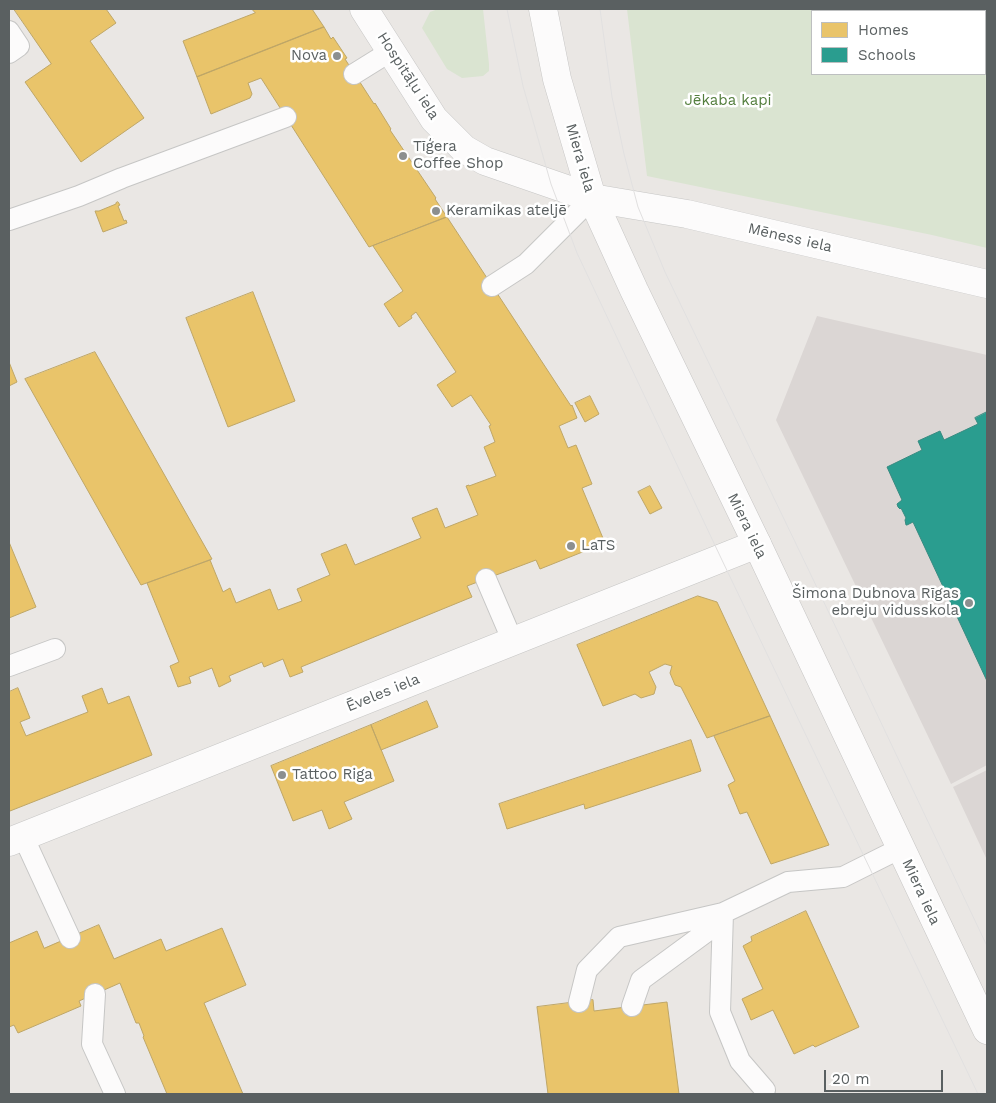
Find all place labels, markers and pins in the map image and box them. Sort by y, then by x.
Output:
place label: Nova [291,47,327,65]
marker: Nova [331,50,343,62]
place label: Tīģera Coffee Shop [413,138,503,173]
marker: Tīģera Coffee Shop [397,150,409,162]
place label: Keramikas ateljē [446,202,567,220]
marker: Keramikas ateljē [430,205,442,217]
place label: LaTS [581,537,615,555]
marker: LaTS [565,540,577,552]
place label: Šimona Dubnova Rīgas ebreju vidusskola [792,585,959,620]
marker: Šimona Dubnova Rīgas ebreju vidusskola [963,597,975,609]
place label: Tattoo Riga [292,766,373,784]
marker: Tattoo Riga [276,769,288,781]

